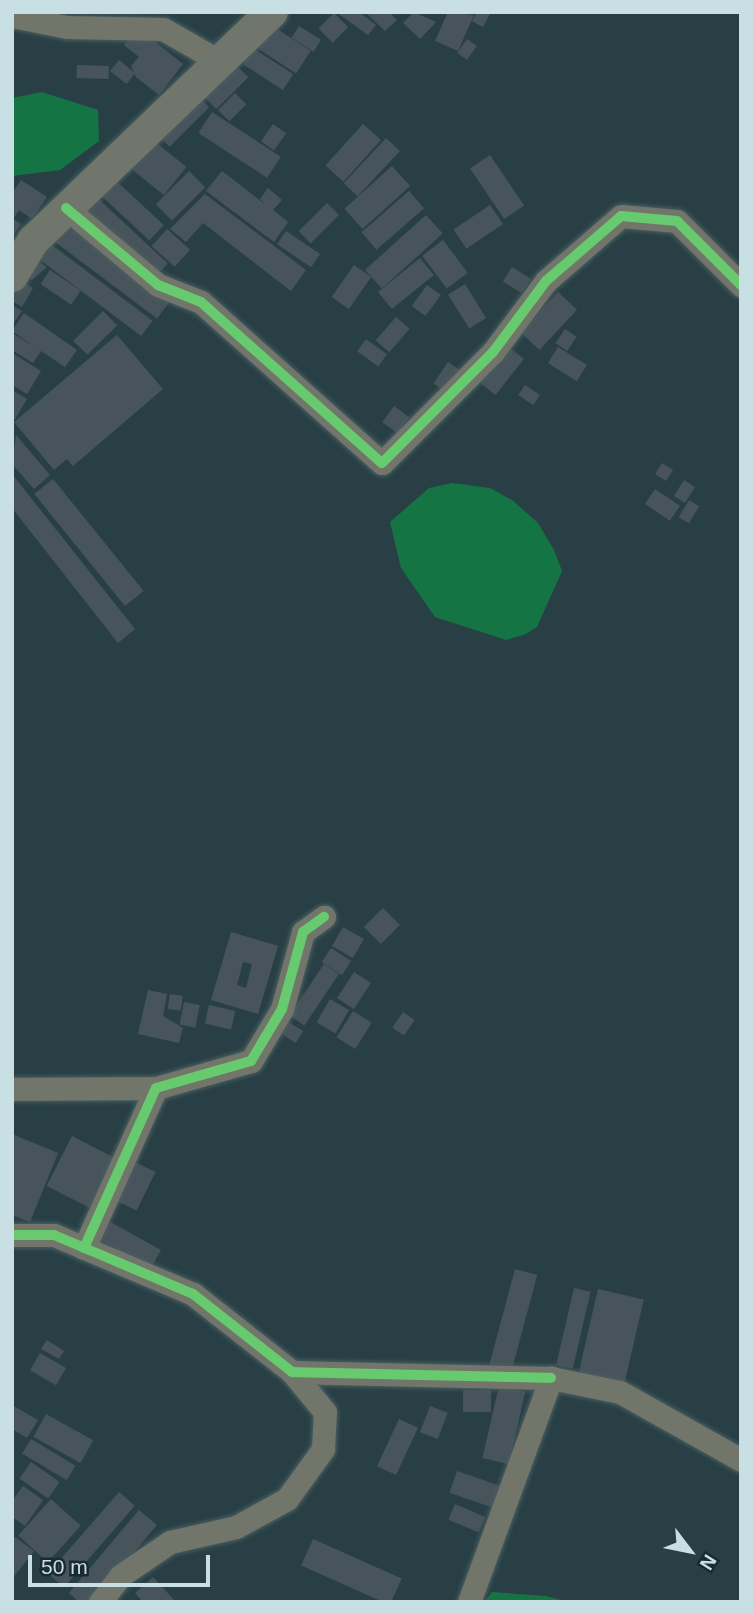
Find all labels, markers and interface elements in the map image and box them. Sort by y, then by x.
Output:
north arrow [655,1516,725,1586]
scale bar [32,1540,214,1584]
text: N [696,1551,721,1574]
text: 50 m [41,1555,88,1578]

